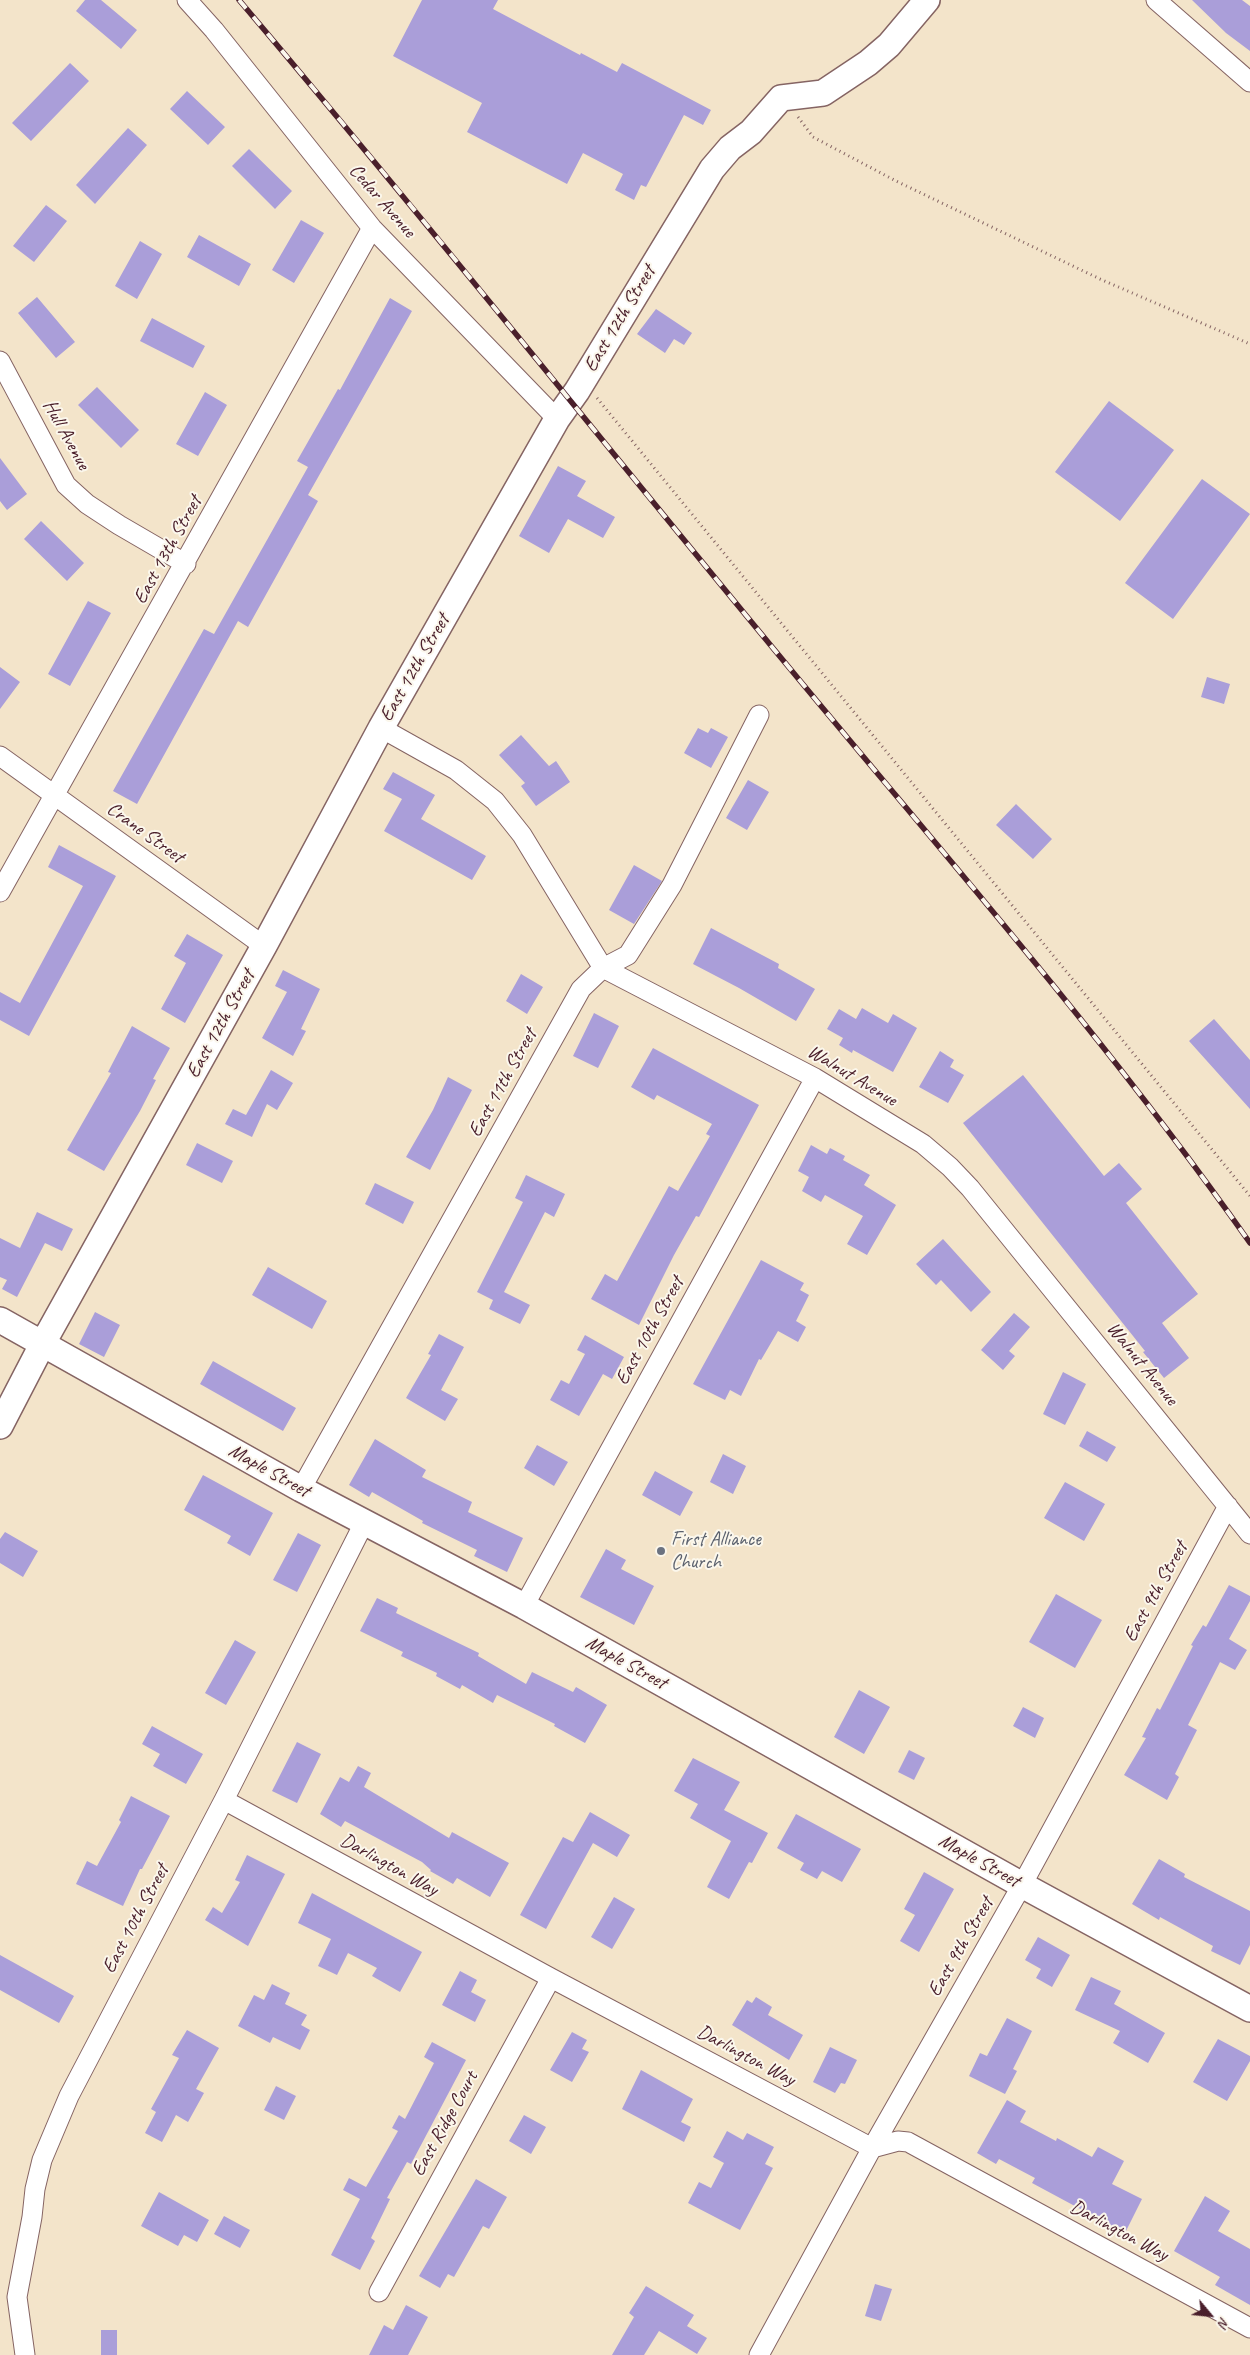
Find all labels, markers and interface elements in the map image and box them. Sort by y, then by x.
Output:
street label: Cedar Avenue [343,159,421,243]
street label: East 12th Street [579,262,661,376]
street label: Hull Avenue [37,396,95,474]
street label: East 13th Street [128,492,208,608]
street label: East 12th Street [375,610,455,726]
street label: Crane Street [102,797,188,869]
street label: East 12th Street [181,966,261,1082]
street label: East 11th Street [463,1025,543,1141]
street label: Walnut Avenue [803,1040,901,1112]
street label: East 10th Street [610,1273,690,1389]
street label: Walnut Avenue [1101,1317,1183,1411]
street label: Maple Street [224,1439,314,1503]
place label: First Alliance Church [671,1528,761,1575]
street label: East 9th Street [1119,1538,1193,1646]
marker: First Alliance Church [655,1545,667,1557]
street label: Maple Street [581,1631,671,1695]
street label: Darlington Way [336,1828,442,1902]
street label: Maple Street [934,1829,1024,1893]
street label: East 10th Street [97,1861,175,1977]
street label: East 9th Street [923,1893,999,2001]
street label: Darlington Way [693,2020,799,2092]
street label: East Ridge Court [406,2067,484,2181]
street label: Darlington Way [1066,2195,1172,2267]
north arrow [1185,2290,1235,2340]
text: N [1214,2314,1233,2330]

